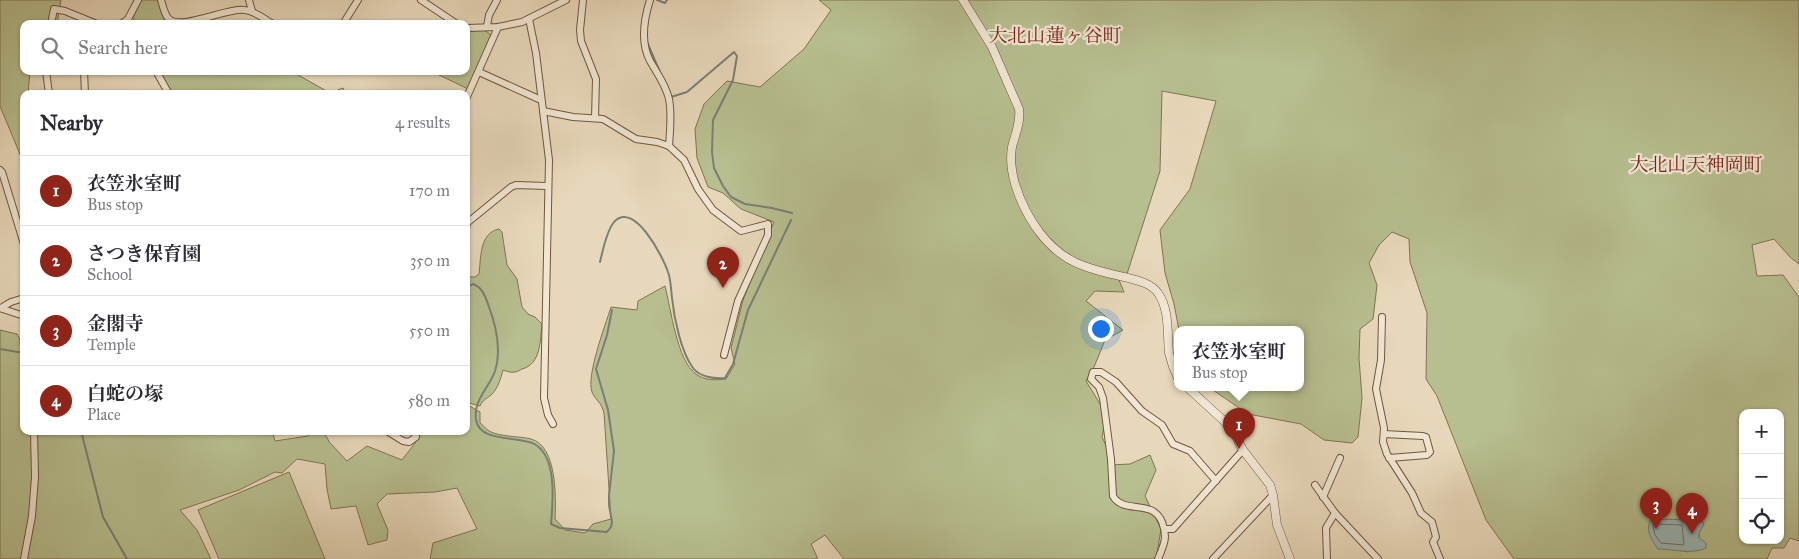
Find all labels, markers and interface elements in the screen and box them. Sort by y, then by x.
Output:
search box [20,20,470,75]
district label: 大北山蓮ヶ谷町 [988,24,1122,47]
icon: search [38,34,66,62]
text: Search here [78,36,168,59]
text: Nearby [40,110,103,136]
text: 4 results [395,113,450,132]
district label: 大北山天神岡町 [1629,153,1763,176]
text: 衣笠氷室町 [87,172,182,195]
text: 1 [53,181,59,200]
text: 170 m [409,181,450,200]
text: Bus stop [87,195,143,214]
text: さつき保育園 [87,242,201,265]
pin: 2 [707,247,739,288]
text: 2 [52,251,60,270]
text: 350 m [410,251,450,270]
text: School [87,265,132,284]
text: 金閣寺 [87,312,144,335]
your location [1088,316,1114,342]
text: 3 [53,321,59,340]
text: 550 m [409,321,450,340]
popup [1174,326,1304,391]
text: Temple [87,335,136,354]
text: 衣笠氷室町 [1191,340,1287,363]
text: Bus stop [1191,363,1248,382]
text: 白蛇の塚 [87,382,163,405]
text: 4 [52,391,60,410]
text: 580 m [408,391,450,410]
text: Place [87,405,121,424]
pin: 1 [1223,408,1255,449]
map controls [1739,409,1784,544]
button: + [1739,409,1784,454]
button: − [1739,454,1784,499]
pin: 3 [1640,488,1672,529]
pin: 4 [1676,493,1708,534]
button: locate [1739,499,1784,544]

